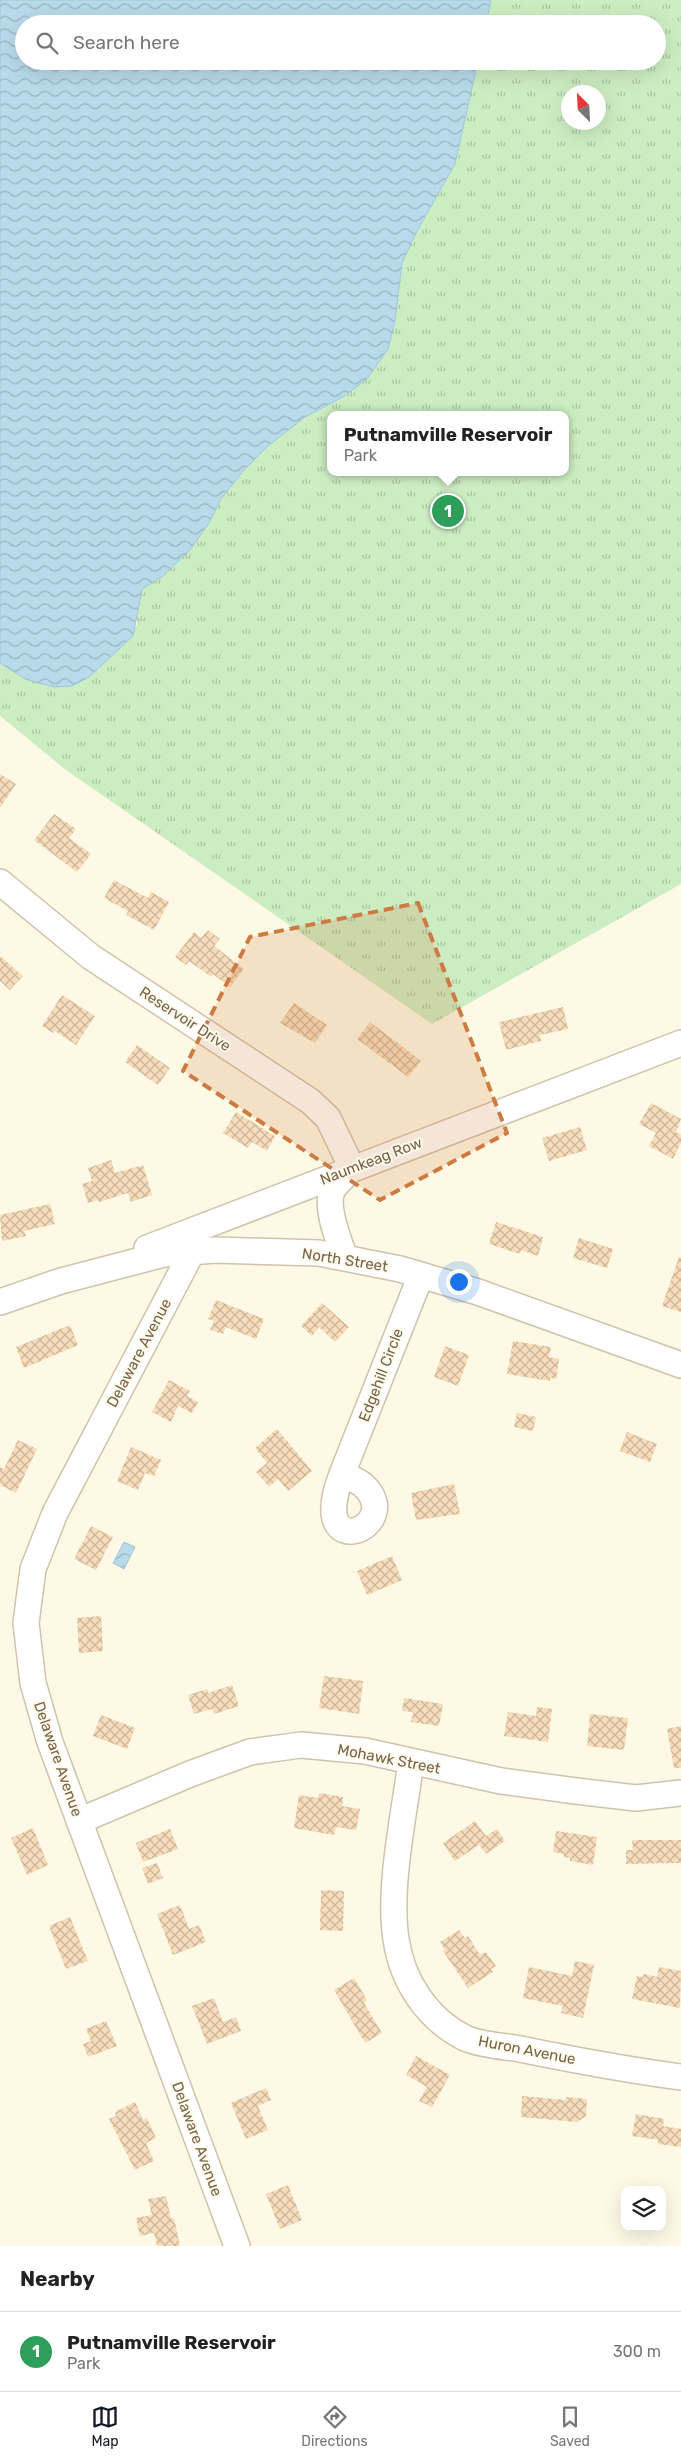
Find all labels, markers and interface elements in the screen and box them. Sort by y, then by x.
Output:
search box [15,15,666,70]
icon: search [33,29,61,57]
text: Search here [73,31,180,54]
north arrow [561,85,606,130]
popup [327,411,569,476]
text: Putnamville Reservoir [344,423,552,446]
text: Park [344,446,377,465]
pin: 1 [432,492,464,530]
street label: Reservoir Drive [136,983,234,1055]
street label: Naumkeag Row [317,1133,425,1189]
street label: North Street [301,1244,389,1276]
your location [446,1269,472,1295]
street label: Delaware Avenue [103,1296,175,1410]
street label: Edgehill Circle [355,1326,407,1424]
street label: Delaware Avenue [30,1699,86,1819]
street label: Mohawk Street [336,1740,442,1778]
street label: Huron Avenue [477,2032,577,2068]
street label: Delaware Avenue [168,2079,226,2199]
map controls [621,2186,666,2231]
button: layers [621,2186,666,2231]
text: Nearby [20,2266,95,2291]
text: Putnamville Reservoir [67,2331,276,2354]
text: 1 [32,2342,40,2361]
text: 300 m [613,2342,661,2361]
text: Park [67,2354,100,2373]
tab: Map [91,2403,119,2450]
tab: Directions [301,2403,368,2450]
tab: Saved [550,2403,590,2450]

